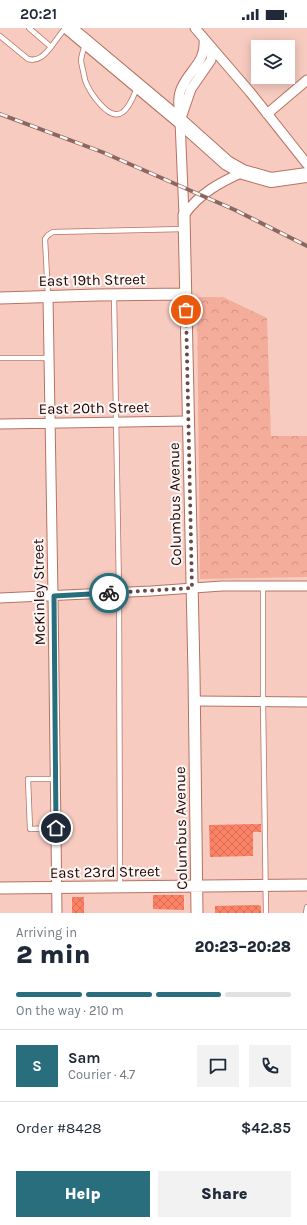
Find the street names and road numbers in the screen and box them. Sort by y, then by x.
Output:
street label: East 19th Street [38,270,146,290]
street label: East 20th Street [38,398,150,418]
street label: Columbus Avenue [165,442,185,566]
street label: McKinley Street [29,538,49,646]
street label: Columbus Avenue [171,766,191,890]
street label: East 23rd Street [50,862,161,882]

